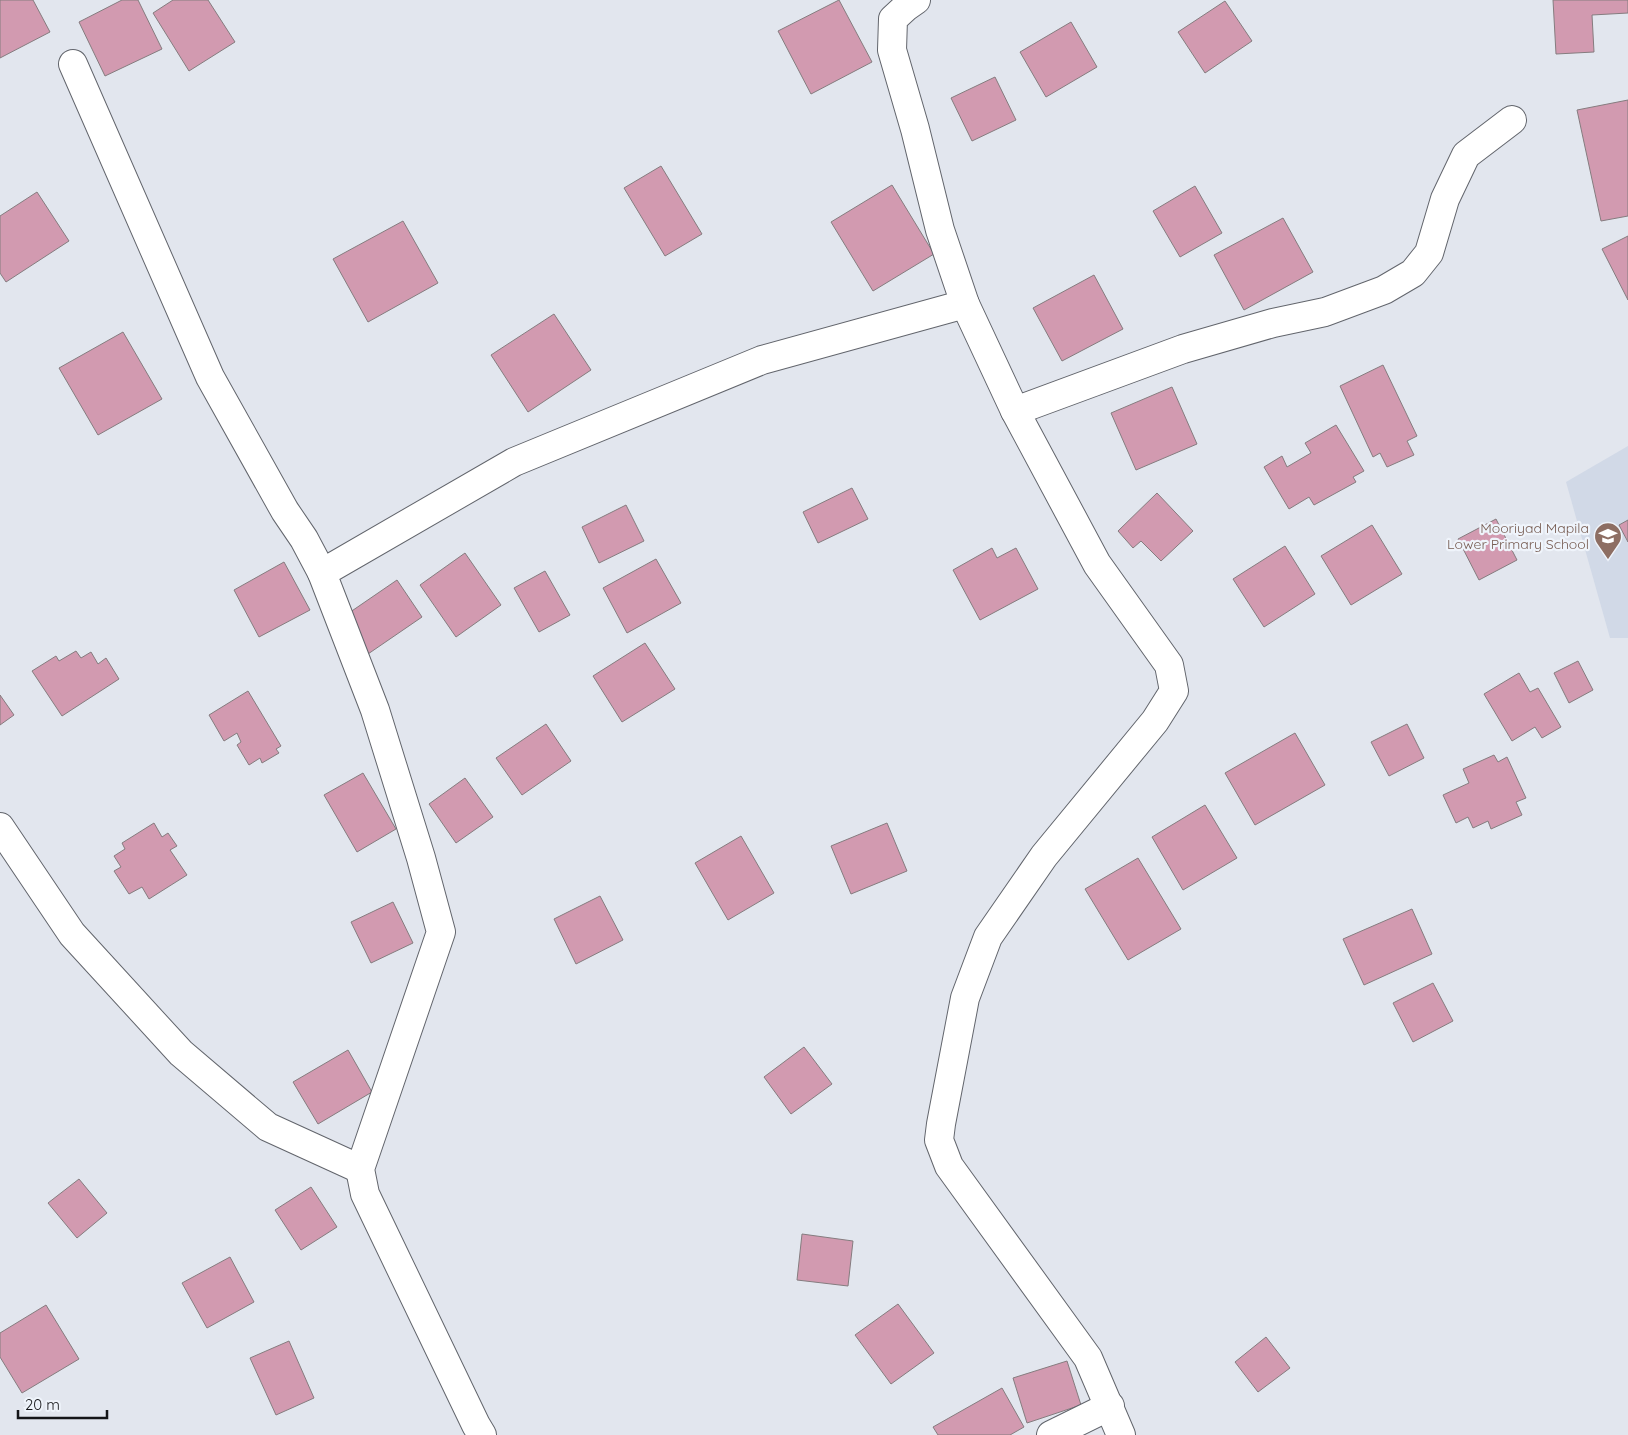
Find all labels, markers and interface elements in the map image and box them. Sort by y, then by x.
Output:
place label: Mooriyad Mapila Lower Primary School [1447,519,1589,553]
school or university icon: Mooriyad Mapila Lower Primary School [1593,521,1623,560]
scale bar [18,1388,106,1420]
text: 20 m [25,1395,60,1414]

